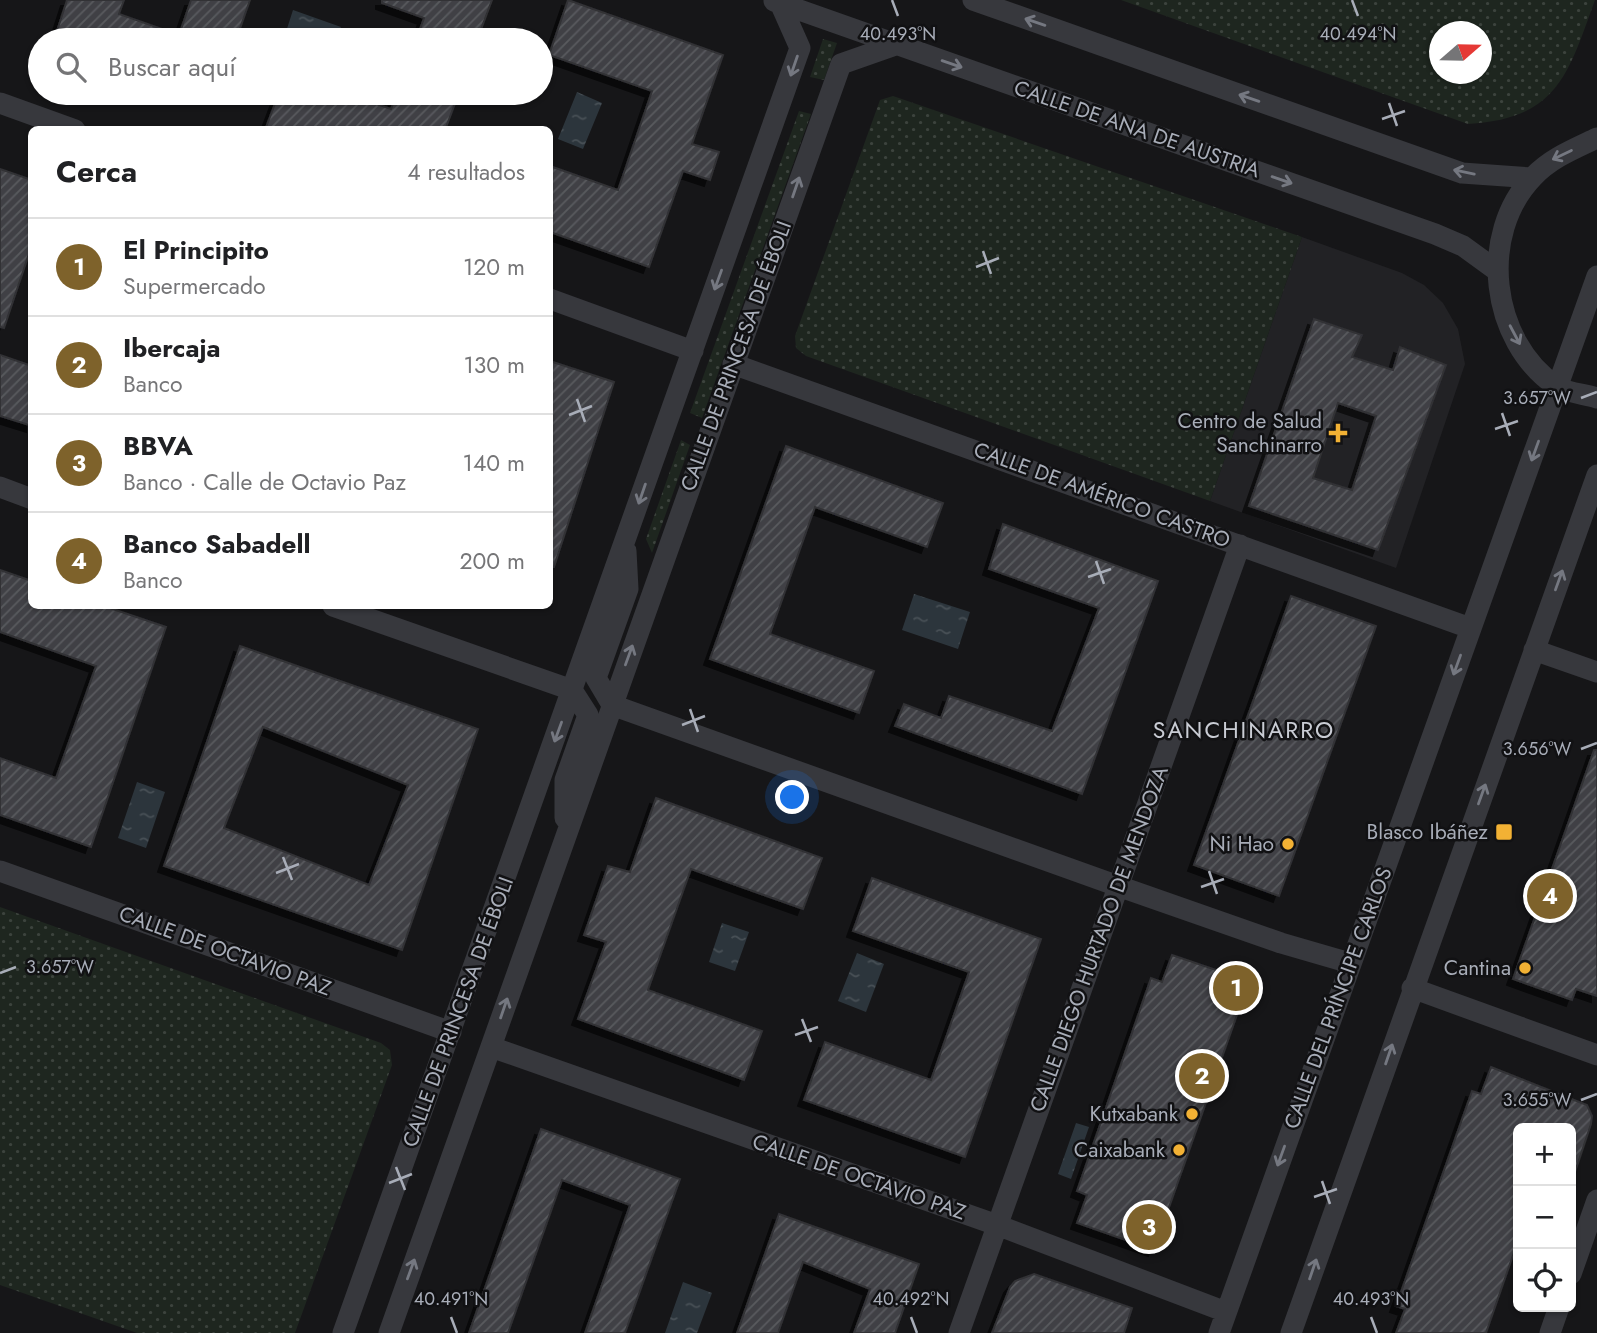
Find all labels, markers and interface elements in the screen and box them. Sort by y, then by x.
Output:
one-way arrow [1024,15,1046,27]
text: 40.493°N [860,21,936,47]
text: 40.494°N [1319,21,1397,47]
north arrow [1429,21,1492,84]
search box [28,28,553,105]
icon: search [52,48,90,86]
text: Buscar aquí [108,48,236,86]
one-way arrow [787,54,799,76]
one-way arrow [941,58,963,71]
street label: CALLE DE ANA DE AUSTRIA [1010,73,1264,185]
one-way arrow [1239,91,1261,103]
one-way arrow [1552,149,1573,162]
text: Cerca [56,150,137,193]
text: 4 resultados [407,155,525,189]
one-way arrow [1453,165,1476,178]
one-way arrow [1271,174,1293,187]
one-way arrow [790,176,803,198]
street label: CALLE DE PRINCESA DE ÉBOLI [673,217,799,495]
text: El Principito [123,231,269,269]
text: 1 [73,250,85,284]
text: 120 m [463,250,525,284]
text: Supermercado [123,269,266,303]
one-way arrow [711,269,723,291]
one-way arrow [1509,324,1522,345]
text: Ibercaja [123,329,221,367]
text: 2 [71,348,87,382]
text: 130 m [463,348,525,382]
text: Banco [123,367,183,401]
text: 3.657°W [1503,385,1571,411]
place label: Centro de Salud Sanchinarro [1178,406,1322,460]
marker: Centro de Salud Sanchinarro [1328,423,1348,443]
text: BBVA [123,427,193,465]
street label: CALLE DE AMÉRICO CASTRO [970,435,1234,555]
one-way arrow [1527,440,1540,462]
text: 3 [72,446,86,480]
text: 140 m [463,446,525,480]
text: Banco · Calle de Octavio Paz [123,465,406,499]
one-way arrow [635,483,647,505]
text: Banco Sabadell [123,525,311,563]
text: 4 [71,544,87,578]
text: 200 m [459,544,525,578]
text: Banco [123,563,183,597]
one-way arrow [1554,569,1566,591]
one-way arrow [624,645,636,667]
one-way arrow [1450,654,1462,676]
district label: SANCHINARRO [1153,713,1335,747]
one-way arrow [550,720,563,742]
text: 3.656°W [1503,736,1572,762]
street label: CALLE DIEGO HURTADO DE MENDOZA [1022,762,1176,1116]
your location [775,780,809,814]
one-way arrow [1477,783,1489,805]
place label: Blasco Ibáñez [1367,817,1488,847]
marker: Blasco Ibáñez [1494,822,1514,842]
place label: Ni Hao [1209,829,1274,859]
marker: Ni Hao [1280,836,1296,852]
street label: CALLE DEL PRÍNCIPE CARLOS [1277,863,1399,1133]
pin: 4 [1527,870,1573,922]
street label: CALLE DE PRINCESA DE ÉBOLI [395,873,521,1151]
street label: CALLE DE OCTAVIO PAZ [115,899,336,1004]
place label: Cantina [1444,953,1511,983]
text: 3.657°W [26,954,94,980]
marker: Cantina [1517,960,1533,976]
pin: 1 [1213,962,1259,1014]
one-way arrow [499,998,511,1020]
one-way arrow [1384,1044,1396,1066]
pin: 2 [1179,1050,1225,1102]
text: 3.655°W [1503,1087,1571,1113]
place label: Kutxabank [1089,1099,1179,1129]
marker: Kutxabank [1184,1106,1200,1122]
map controls [1513,1123,1576,1312]
button: + [1513,1123,1576,1186]
street label: CALLE DE OCTAVIO PAZ [748,1126,970,1228]
place label: Caixabank [1074,1135,1166,1165]
marker: Caixabank [1171,1142,1187,1158]
one-way arrow [1274,1145,1287,1167]
button: − [1513,1186,1576,1249]
pin: 3 [1126,1201,1172,1253]
button: locate [1513,1249,1576,1312]
one-way arrow [406,1258,419,1280]
one-way arrow [1308,1258,1320,1280]
text: 40.491°N [414,1286,488,1312]
text: 40.492°N [873,1286,949,1312]
text: 40.493°N [1333,1286,1409,1312]

